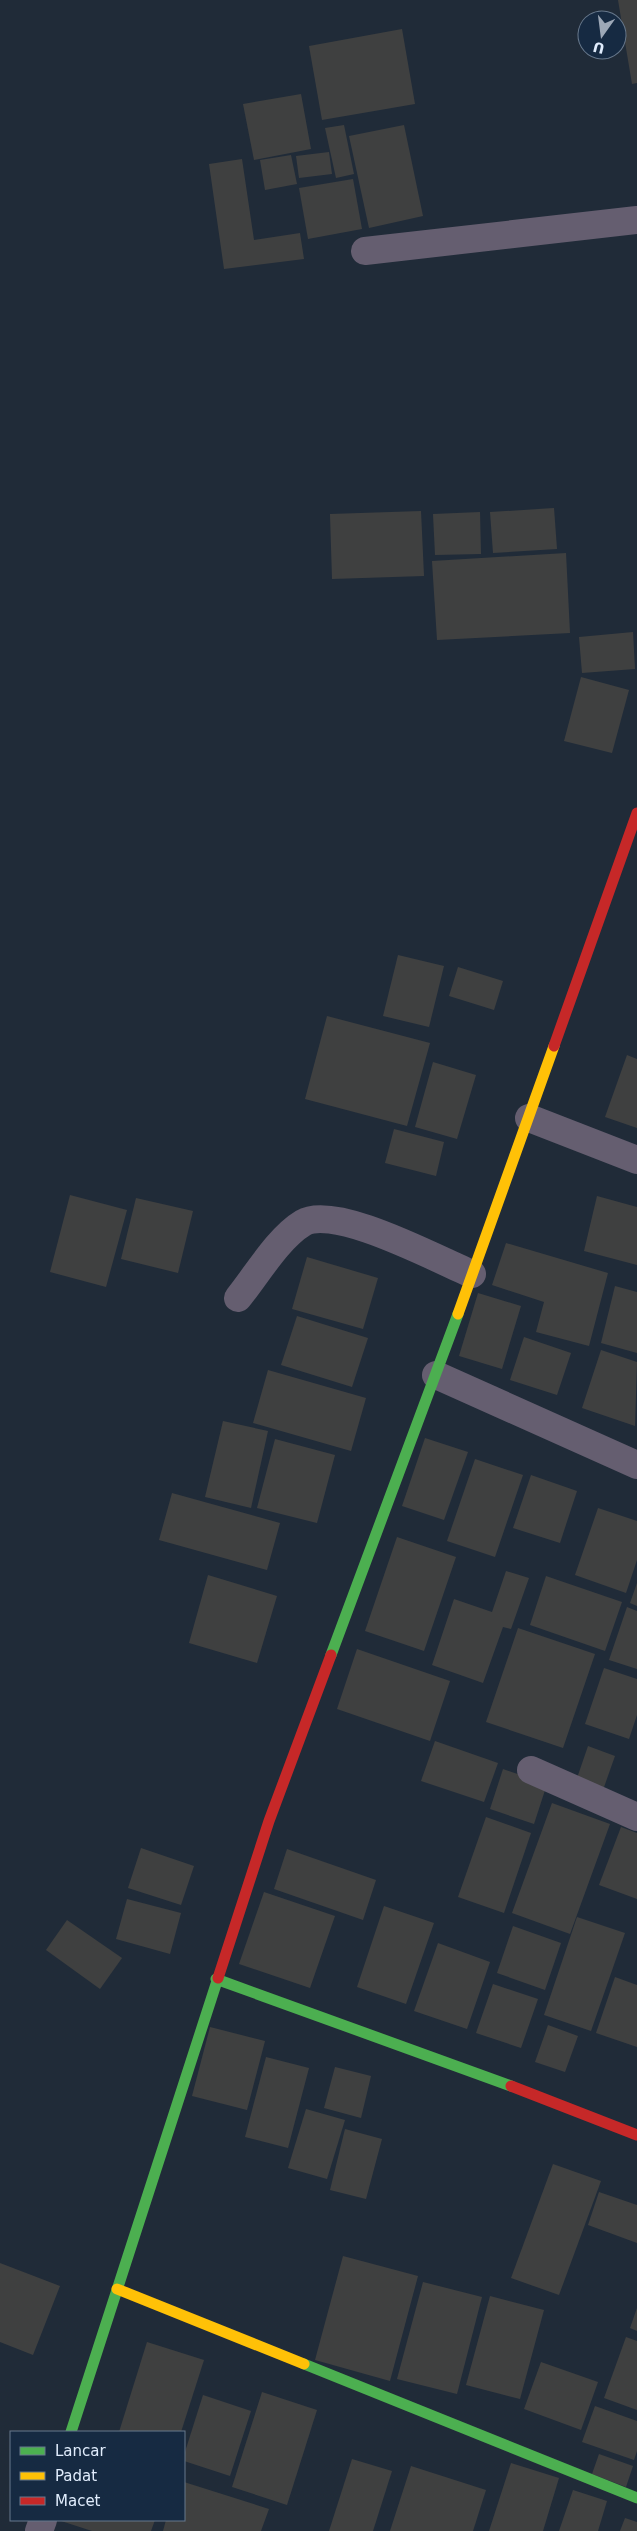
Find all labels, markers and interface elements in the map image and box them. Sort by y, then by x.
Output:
north arrow [577,10,627,60]
text: U [591,38,606,57]
legend [10,2431,185,2521]
text: Lancar [55,2442,106,2460]
text: Padat [55,2467,97,2485]
text: Macet [55,2492,101,2510]

